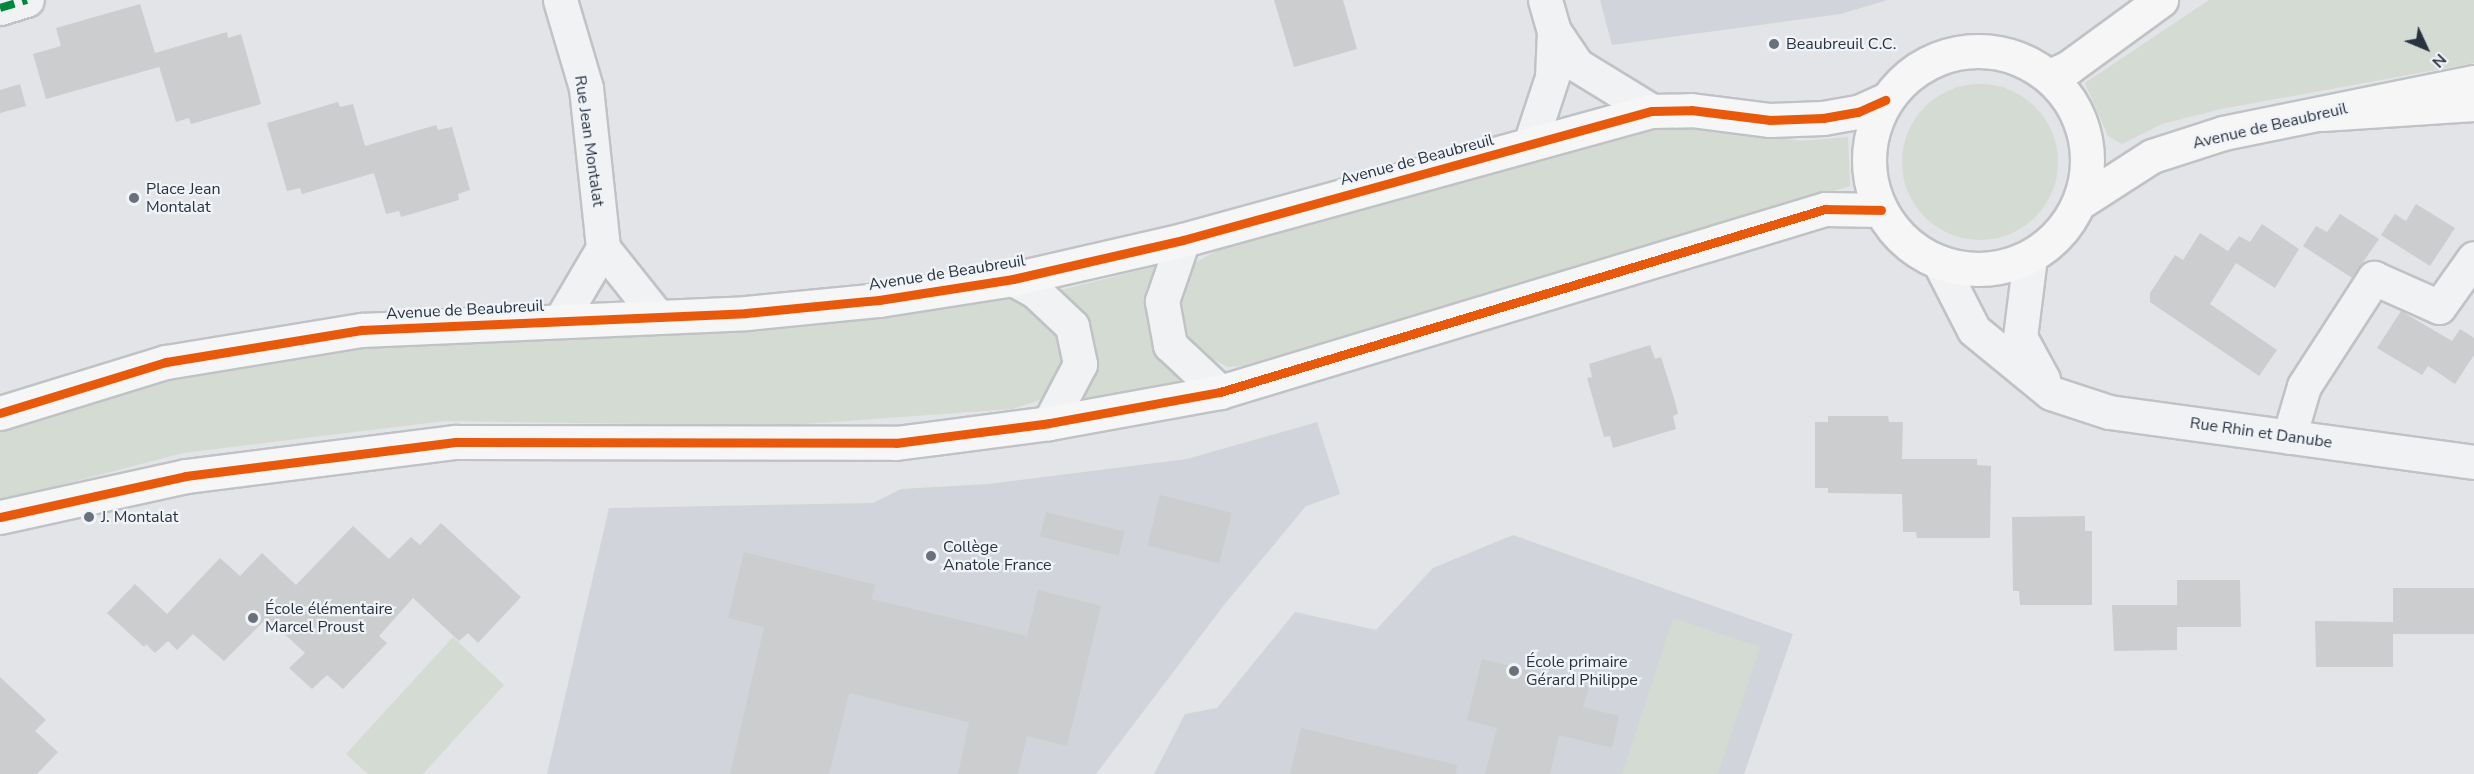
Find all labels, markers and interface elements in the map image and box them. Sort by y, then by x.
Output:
north arrow [2396,18,2456,78]
place label: Beaubreuil C.C. [1786,34,1896,54]
marker: Beaubreuil C.C. [1767,37,1781,51]
text: N [2427,49,2451,72]
street label: Rue Jean Montalat [570,74,608,208]
street label: Avenue de Beaubreuil [2191,99,2349,153]
street label: Avenue de Beaubreuil [1338,130,1496,190]
place label: Place Jean Montalat [146,179,220,217]
marker: Place Jean Montalat [127,191,141,205]
street label: Avenue de Beaubreuil [867,251,1027,295]
street label: Avenue de Beaubreuil [386,296,544,324]
street label: Rue Rhin et Danube [2189,414,2333,452]
place label: J. Montalat [101,507,178,527]
marker: J. Montalat [82,510,96,524]
place label: Collège Anatole France [943,537,1052,575]
marker: Collège Anatole France [924,549,938,563]
place label: École élémentaire Marcel Proust [265,599,393,637]
marker: École élémentaire Marcel Proust [246,611,260,625]
place label: École primaire Gérard Philippe [1526,652,1638,690]
marker: École primaire Gérard Philippe [1507,664,1521,678]

